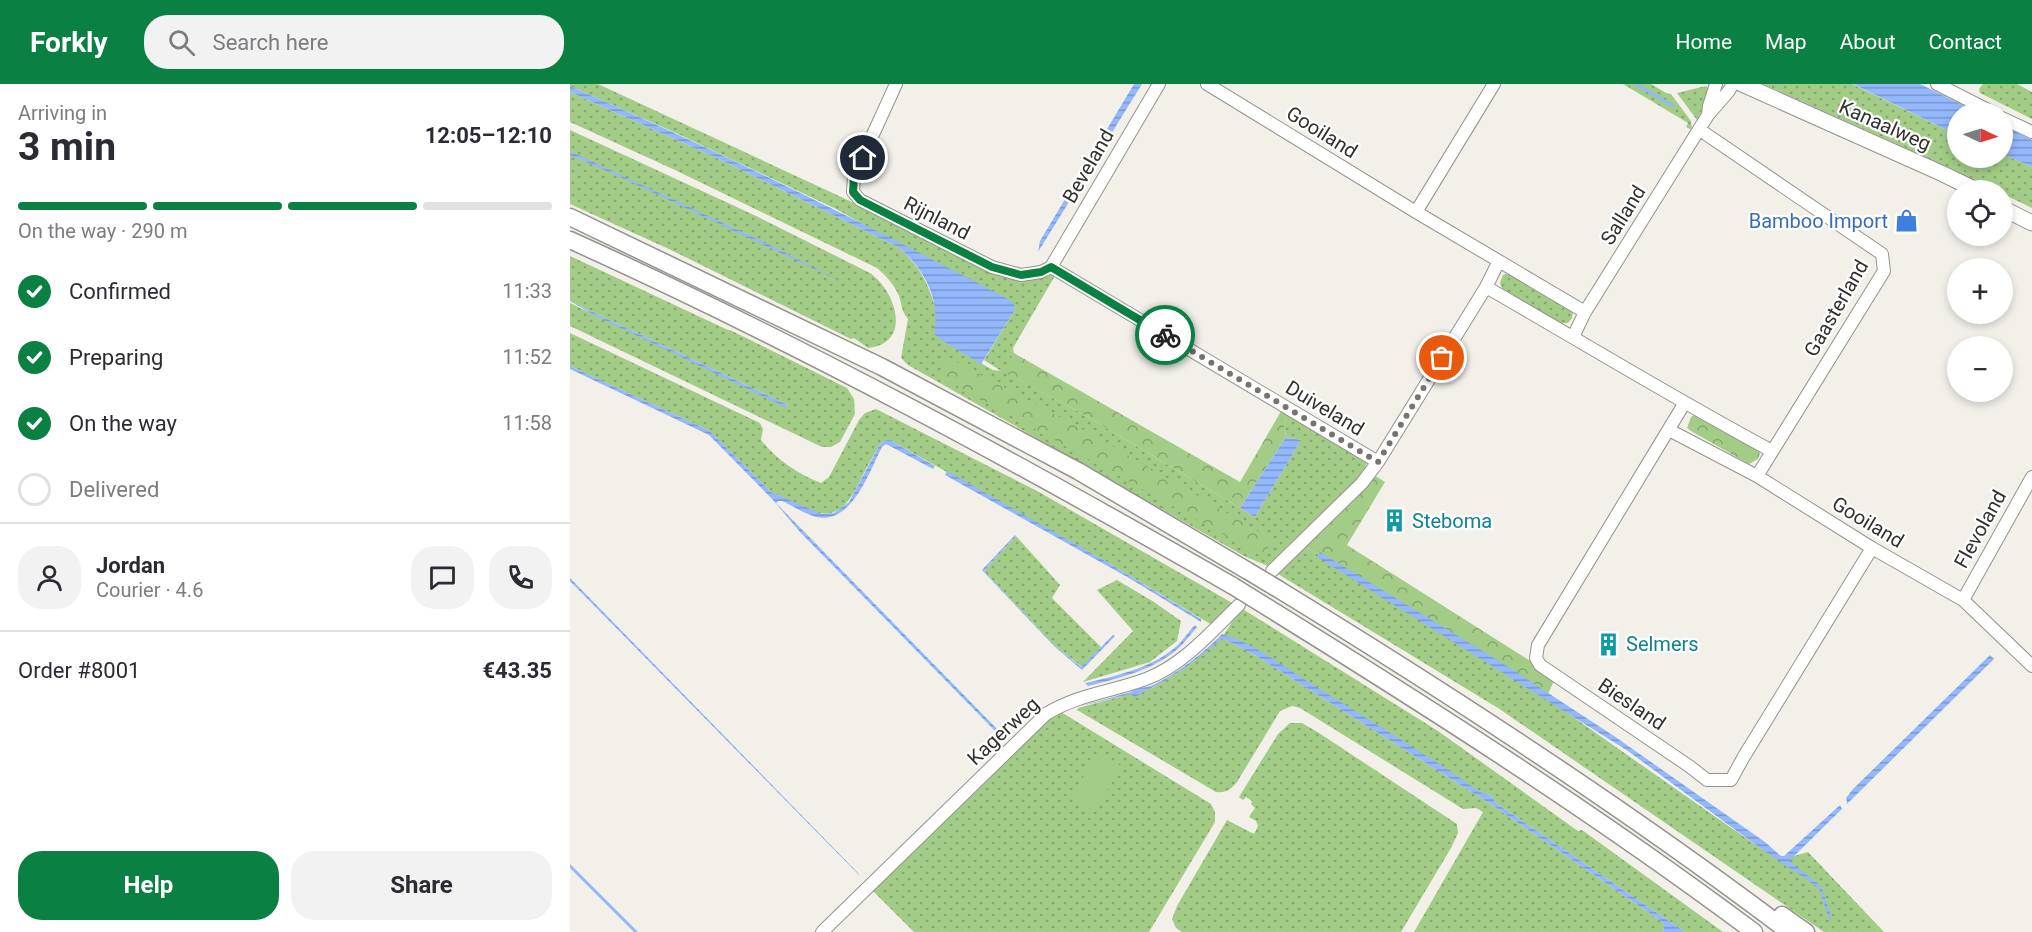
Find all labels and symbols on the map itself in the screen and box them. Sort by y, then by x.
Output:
street label: Kanaalweg [1835,94,1935,156]
street label: Gooiland [1282,101,1362,163]
north arrow [1947,102,2013,168]
street label: Beveland [1057,125,1119,207]
pin [837,132,888,183]
street label: Salland [1595,181,1651,249]
street label: Rijnland [900,191,974,245]
shop icon: Bamboo Import [1893,208,1919,234]
place label: Bamboo Import [1749,209,1888,233]
street label: Gaasterland [1799,255,1873,361]
courier [1135,305,1195,365]
pin [1416,332,1467,383]
street label: Duiveland [1281,375,1369,441]
street label: Flevoland [1949,486,2011,572]
street label: Gooiland [1828,491,1908,553]
building icon: Steboma [1381,508,1407,534]
place label: Steboma [1412,509,1492,533]
building icon: Selmers [1595,631,1621,657]
place label: Selmers [1626,632,1699,656]
street label: Biesland [1594,673,1670,735]
street label: Kagerweg [962,692,1044,770]

